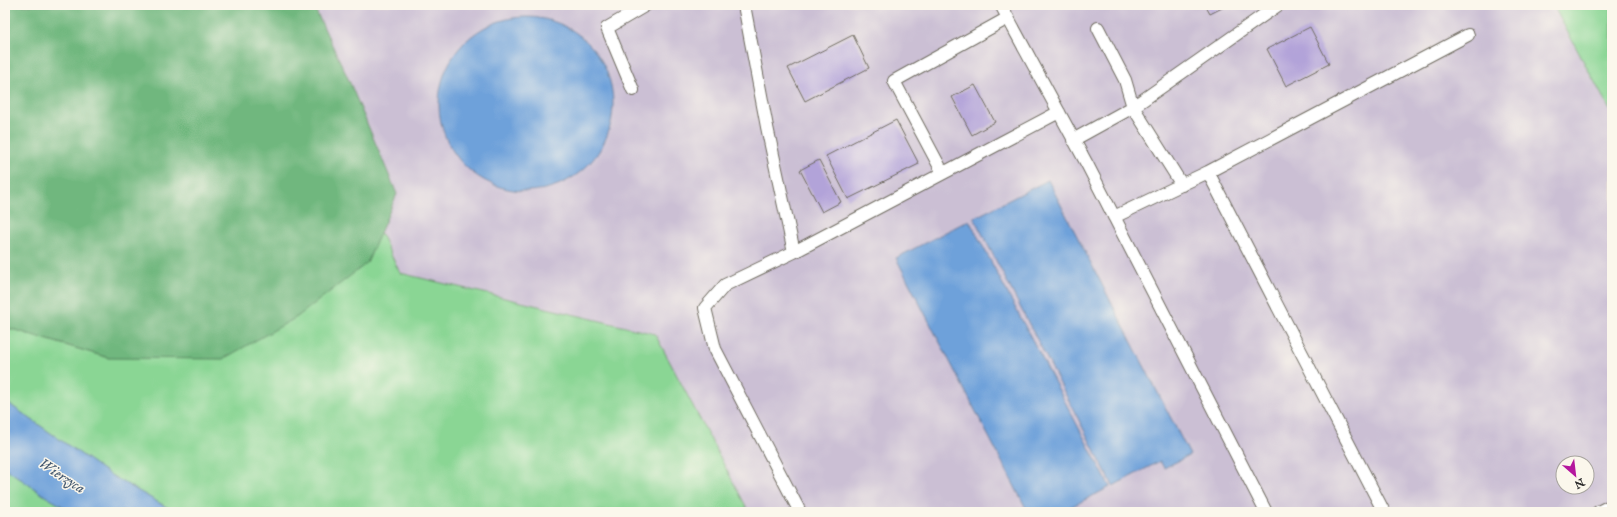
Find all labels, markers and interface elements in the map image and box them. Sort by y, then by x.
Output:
water label: Wierzyca [35,454,89,498]
north arrow [1555,455,1595,495]
text: N [1571,474,1588,492]

